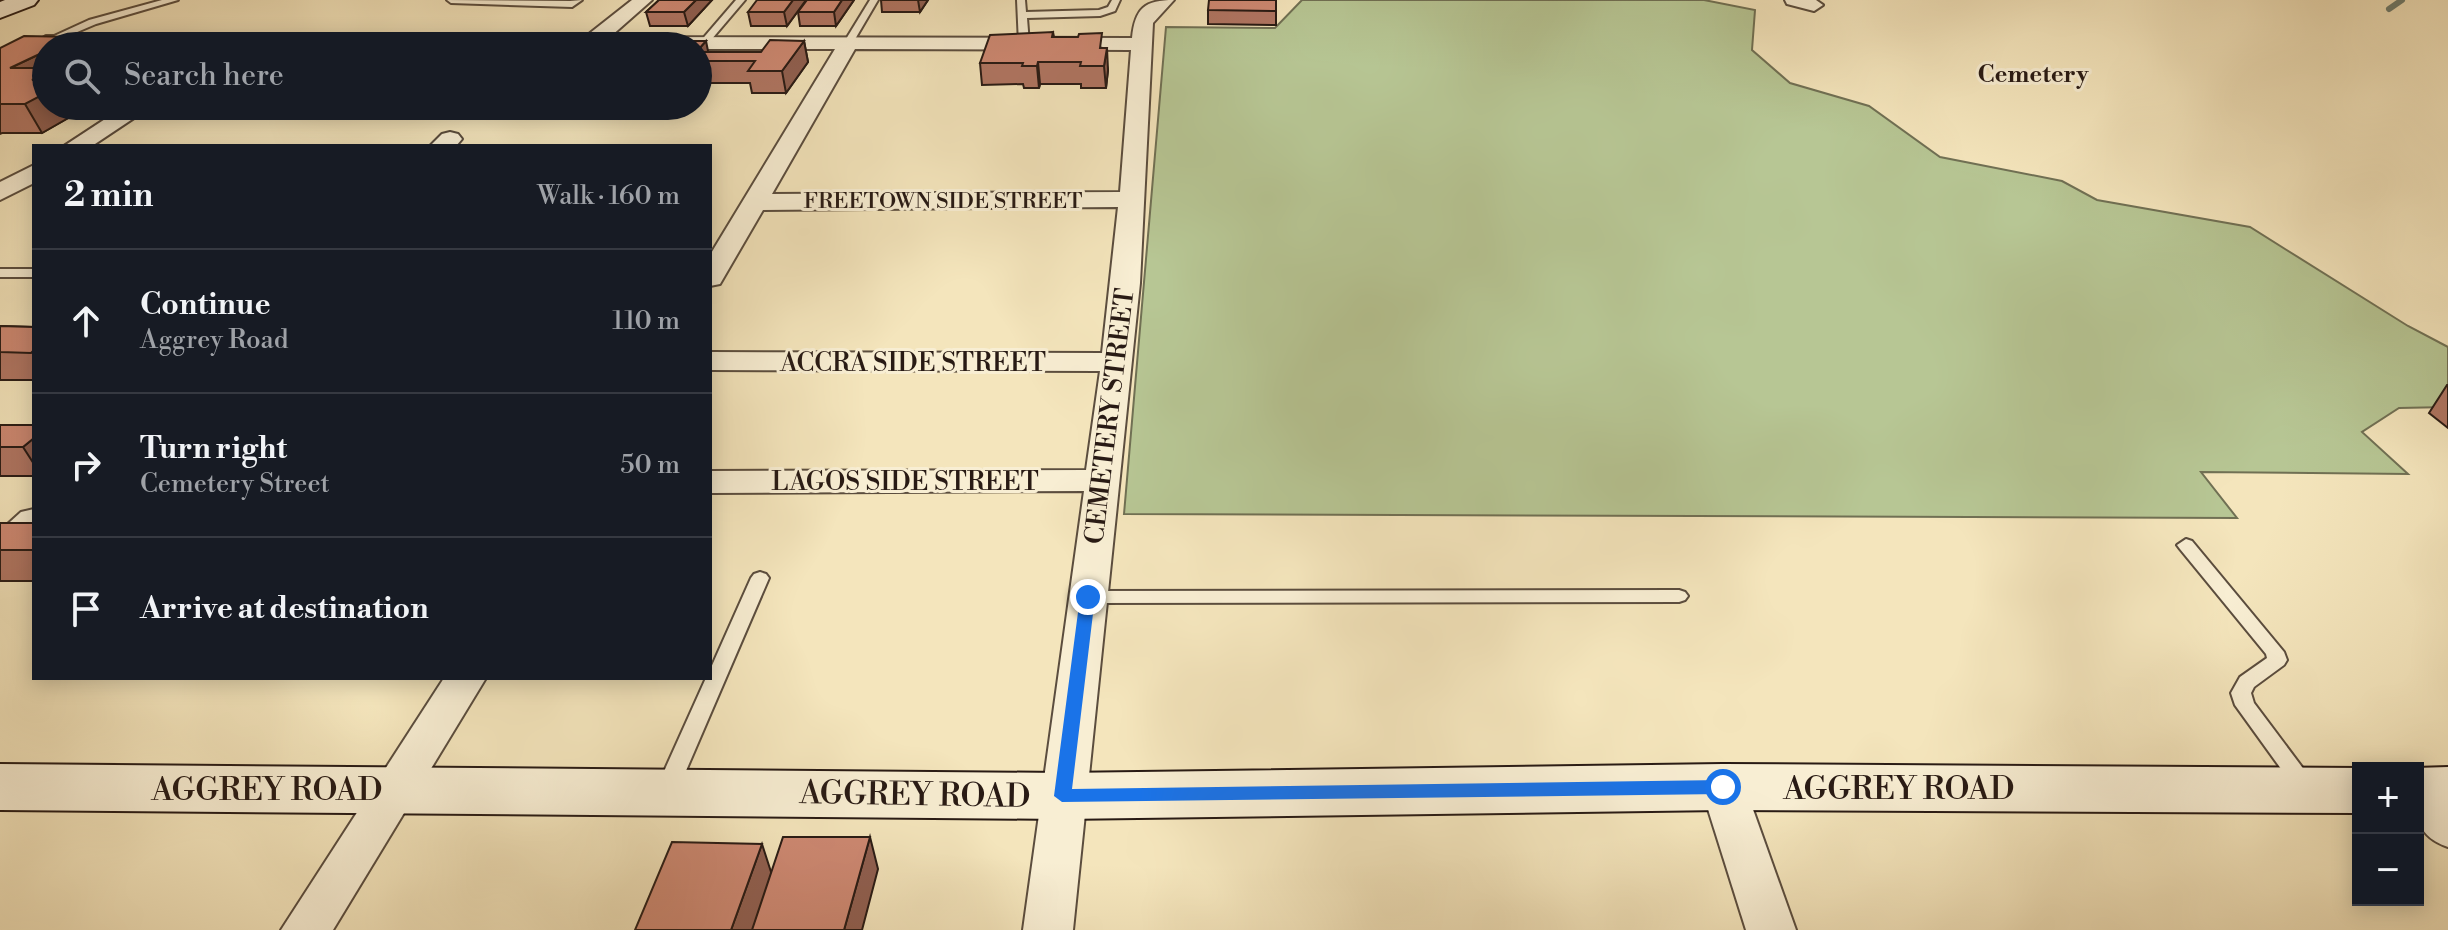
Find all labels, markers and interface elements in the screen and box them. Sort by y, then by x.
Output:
search box [32,32,712,120]
icon: search [60,54,104,98]
text: Search here [124,57,284,95]
district label: Cemetery [1978,60,2089,90]
text: 2 min [64,175,153,217]
text: Walk · 160 m [537,180,680,212]
street label: FREETOWN SIDE STREET [804,188,1082,215]
text: Continue [140,286,271,324]
street label: CEMETERY STREET [1078,286,1142,546]
icon: ahead [64,299,108,343]
text: 110 m [612,305,680,337]
text: Aggrey Road [140,324,288,356]
street label: ACCRA SIDE STREET [779,347,1046,379]
text: Turn right [140,430,287,468]
icon: right [64,443,108,487]
text: 50 m [620,449,680,481]
street label: LAGOS SIDE STREET [771,466,1039,498]
text: Cemetery Street [140,468,330,500]
route end [1070,579,1106,615]
icon: arrive [64,587,108,631]
text: Arrive at destination [140,590,429,628]
map controls [2352,762,2424,906]
button: + [2352,762,2424,834]
route start [1705,769,1741,805]
street label: AGGREY ROAD [1782,769,2015,809]
street label: AGGREY ROAD [150,770,383,810]
street label: AGGREY ROAD [798,773,1031,817]
button: − [2352,834,2424,906]

